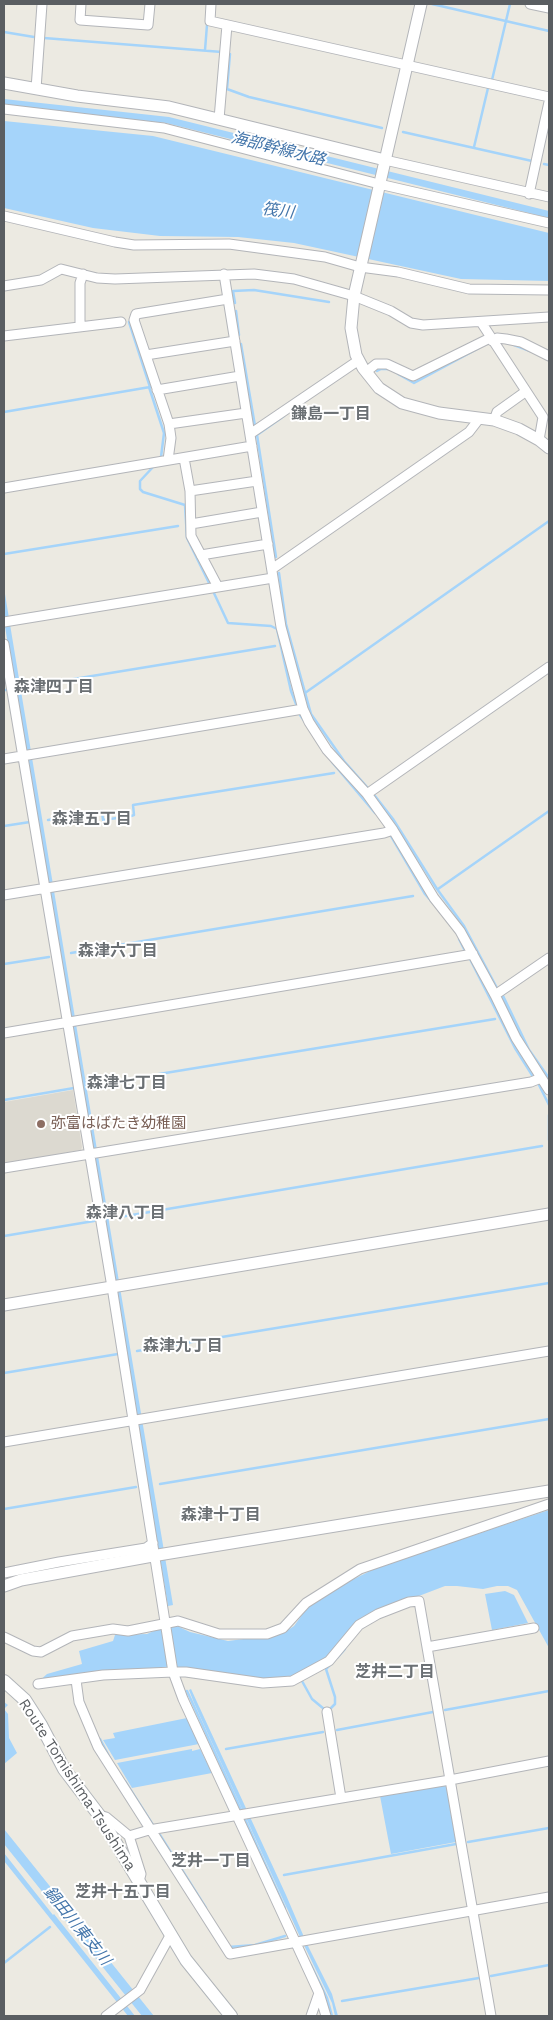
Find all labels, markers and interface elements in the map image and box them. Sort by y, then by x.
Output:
water label: 海部幹線水路 [229,128,327,170]
water label: 筏川 [261,200,295,222]
district label: 鎌島一丁目 [291,404,371,424]
district label: 森津四丁目 [14,677,94,697]
district label: 森津五丁目 [52,809,132,829]
district label: 森津六丁目 [78,941,158,961]
district label: 森津七丁目 [87,1073,167,1093]
place label: 弥富はばたき幼稚園 [51,1115,186,1133]
marker: 弥富はばたき幼稚園 [35,1118,47,1130]
district label: 森津八丁目 [86,1203,166,1223]
district label: 森津九丁目 [143,1336,223,1356]
district label: 森津十丁目 [181,1505,261,1525]
district label: 芝井二丁目 [355,1662,435,1682]
street label: Route Tomishima-Tsushima [15,1696,139,1874]
district label: 芝井一丁目 [171,1851,251,1871]
district label: 芝井十五丁目 [75,1882,171,1902]
water label: 鍋田川東支川 [39,1883,115,1969]

